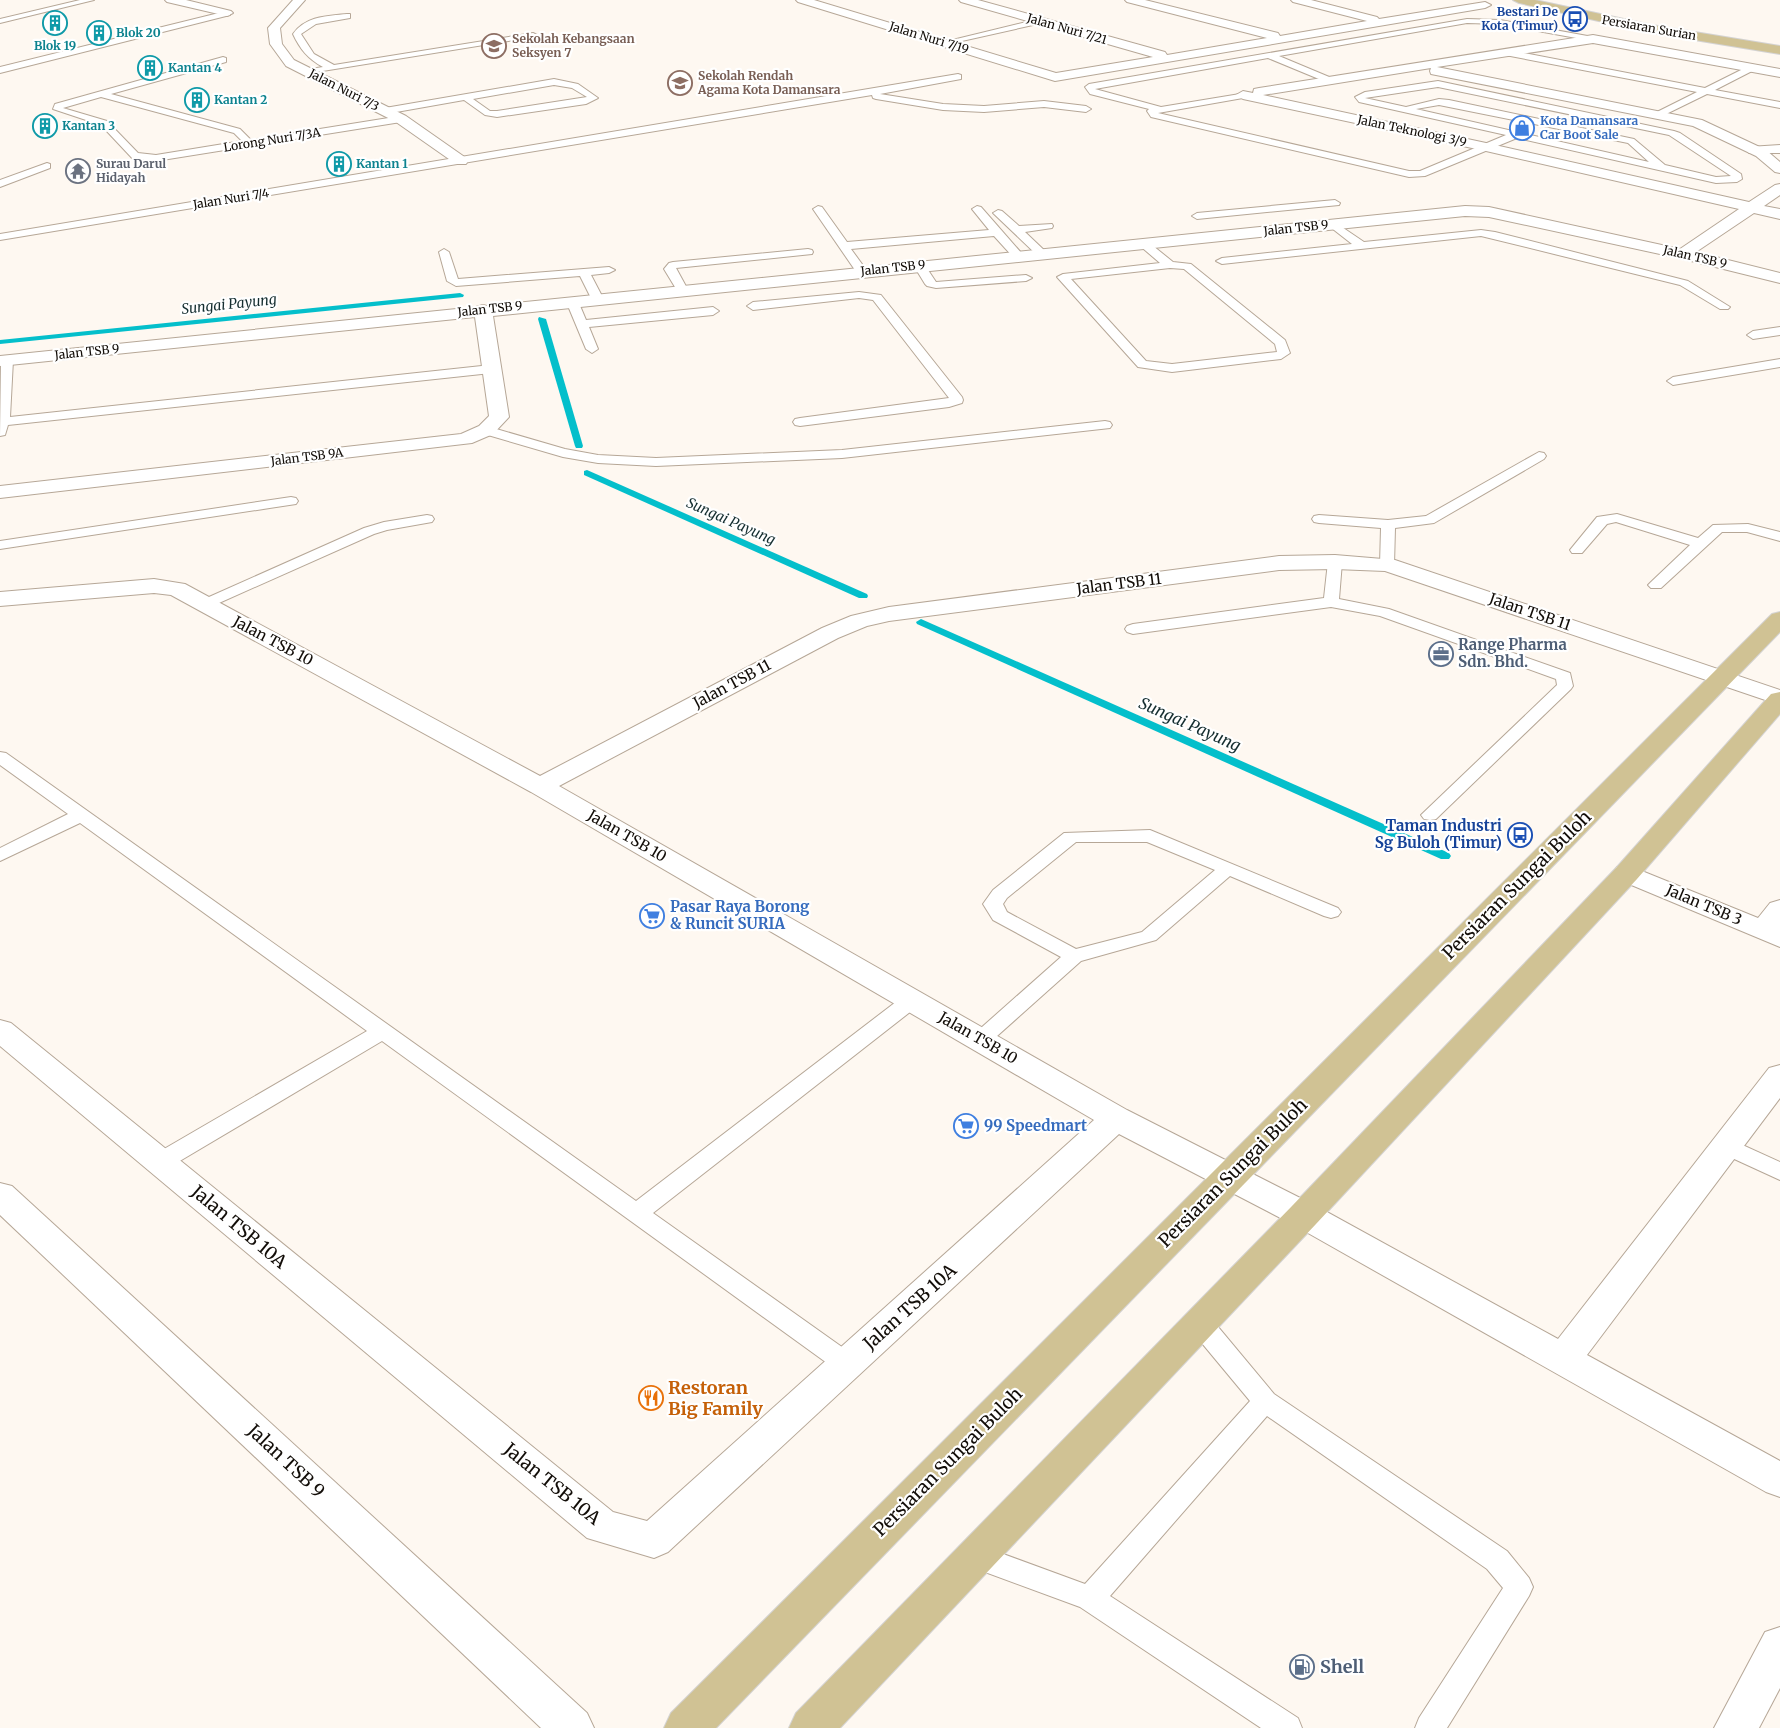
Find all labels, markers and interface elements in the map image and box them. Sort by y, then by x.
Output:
place label: Bestari De Kota (Timur) [1481,4,1558,33]
bus stop icon: Bestari De Kota (Timur) [1562,6,1588,32]
building icon: Blok 19 [42,10,68,36]
street label: Jalan Nuri 7/21 [1025,10,1109,47]
street label: Persiaran Surian [1601,12,1698,43]
street label: Jalan Nuri 7/19 [887,18,971,57]
building icon: Blok 20 [86,20,112,46]
place label: Blok 20 [116,25,161,40]
place label: Sekolah Kebangsaan Seksyen 7 [512,31,635,60]
school or university icon: Sekolah Kebangsaan Seksyen 7 [481,33,507,59]
place label: Blok 19 [34,38,76,53]
building icon: Kantan 4 [137,55,163,81]
place label: Kantan 4 [168,60,222,75]
street label: Jalan Nuri 7/3 [306,65,382,114]
place label: Sekolah Rendah Agama Kota Damansara [697,68,841,97]
school or university icon: Sekolah Rendah Agama Kota Damansara [667,70,693,96]
building icon: Kantan 2 [184,87,210,113]
place label: Kantan 2 [214,92,267,107]
street label: Jalan Teknologi 3/9 [1355,111,1468,149]
building icon: Kantan 3 [32,113,58,139]
place label: Kota Damansara Car Boot Sale [1540,113,1638,142]
shop icon: Kota Damansara Car Boot Sale [1509,115,1535,141]
place label: Kantan 3 [62,118,115,133]
street label: Lorong Nuri 7/3A [222,124,322,155]
building icon: Kantan 1 [326,151,352,177]
place label: Surau Darul Hidayah [96,156,166,185]
place label: Kantan 1 [356,156,408,171]
temple icon: Surau Darul Hidayah [65,158,91,184]
street label: Jalan Nuri 7/4 [191,185,271,212]
street label: Jalan TSB 9 [1262,217,1329,238]
street label: Jalan TSB 9 [1661,242,1728,271]
street label: Jalan TSB 9 [859,257,926,278]
water label: Sungai Payung [181,290,278,318]
street label: Jalan TSB 9 [456,298,523,319]
street label: Jalan TSB 9 [53,341,120,362]
street label: Jalan TSB 9A [269,445,345,469]
water label: Sungai Payung [684,493,778,549]
street label: Jalan TSB 11 [1074,569,1163,598]
street label: Jalan TSB 11 [1486,588,1574,634]
street label: Jalan TSB 10 [229,611,317,670]
place label: Range Pharma Sdn. Bhd. [1458,635,1567,671]
office icon: Range Pharma Sdn. Bhd. [1428,641,1454,667]
street label: Jalan TSB 11 [689,655,774,712]
water label: Sungai Payung [1136,693,1244,755]
street label: Jalan TSB 10 [584,805,670,866]
street label: Persiaran Sungai Buloh [1437,805,1596,964]
place label: Taman Industri Sg Buloh (Timur) [1375,816,1502,852]
bus stop icon: Taman Industri Sg Buloh (Timur) [1507,822,1533,848]
street label: Jalan TSB 3 [1662,880,1745,929]
place label: Pasar Raya Borong & Runcit SURIA [670,897,810,933]
supermarket icon: Pasar Raya Borong & Runcit SURIA [639,903,665,929]
street label: Jalan TSB 10 [935,1007,1021,1068]
street label: Persiaran Sungai Buloh [1153,1093,1312,1252]
supermarket icon: 99 Speedmart [953,1113,979,1139]
place label: 99 Speedmart [984,1116,1087,1135]
street label: Jalan TSB 10A [186,1179,292,1273]
street label: Jalan TSB 10A [857,1258,961,1355]
place label: Restoran Big Family [668,1376,763,1420]
street label: Persiaran Sungai Buloh [868,1382,1027,1541]
restaurant icon: Restoran Big Family [638,1385,664,1411]
street label: Jalan TSB 9 [242,1418,330,1502]
street label: Jalan TSB 10A [499,1437,606,1530]
fuel station icon: Shell [1289,1654,1315,1680]
place label: Shell [1320,1655,1364,1678]

